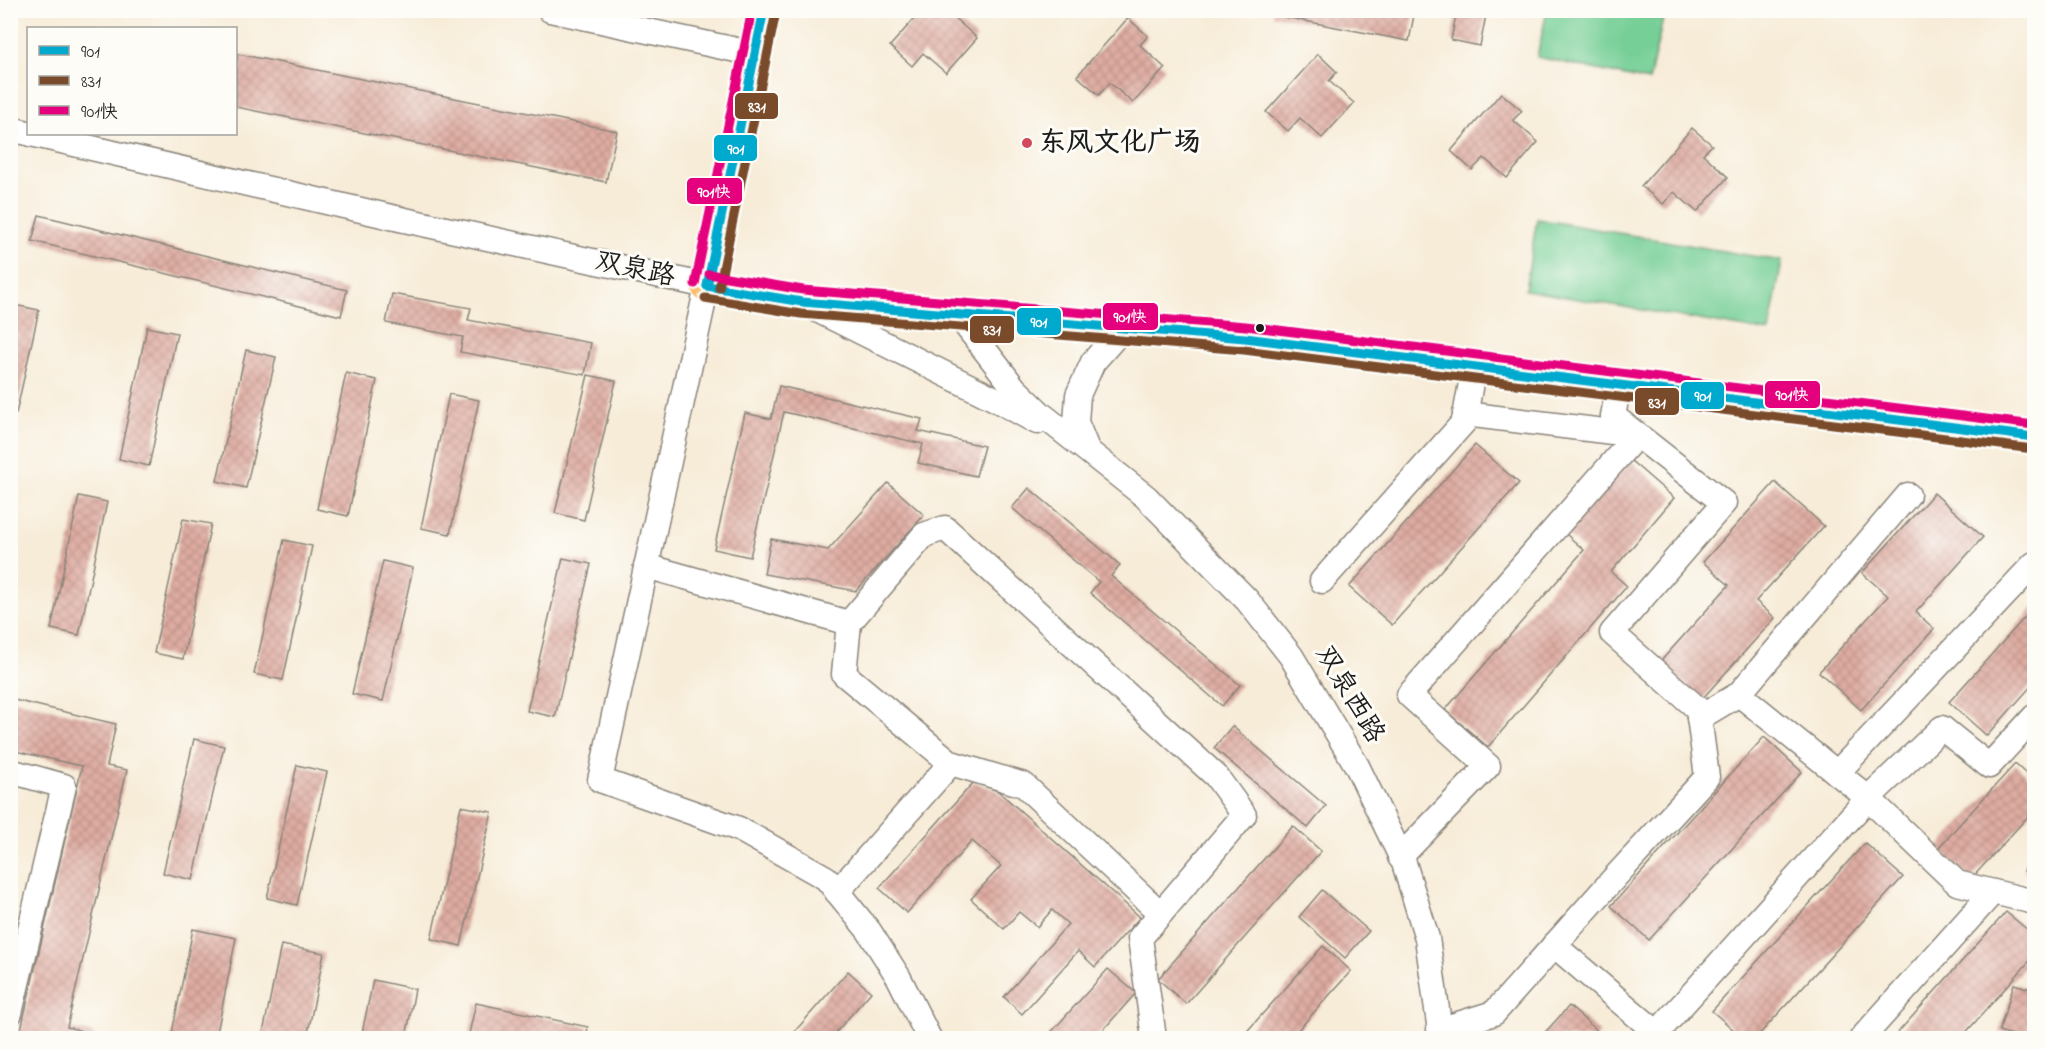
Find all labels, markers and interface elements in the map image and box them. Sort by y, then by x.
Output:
legend [27,27,237,135]
text: 901 [81,40,100,66]
text: 831 [81,70,101,96]
line badge: 831 [734,92,779,120]
text: 831 [747,96,767,120]
text: 901快 [81,100,118,126]
place label: 东风文化广场 [1039,124,1201,163]
line badge: 901 [713,134,758,162]
marker: 东风文化广场 [1020,136,1034,150]
text: 901 [727,138,745,162]
line badge: 901快 [686,177,743,205]
text: 901快 [697,181,730,205]
street label: 双泉路 [591,243,679,297]
line badge: 901快 [1102,302,1159,331]
text: 901快 [1113,306,1146,330]
line badge: 901 [1016,307,1062,336]
text: 901 [1030,311,1048,335]
line badge: 831 [969,315,1015,344]
text: 831 [982,319,1002,343]
unlabelled marker [1254,322,1266,334]
line badge: 901快 [1764,380,1821,409]
line badge: 901 [1680,381,1725,410]
text: 901快 [1775,384,1808,408]
text: 901 [1694,385,1712,409]
line badge: 831 [1634,387,1680,416]
text: 831 [1647,392,1667,416]
street label: 双泉西路 [1304,639,1394,751]

